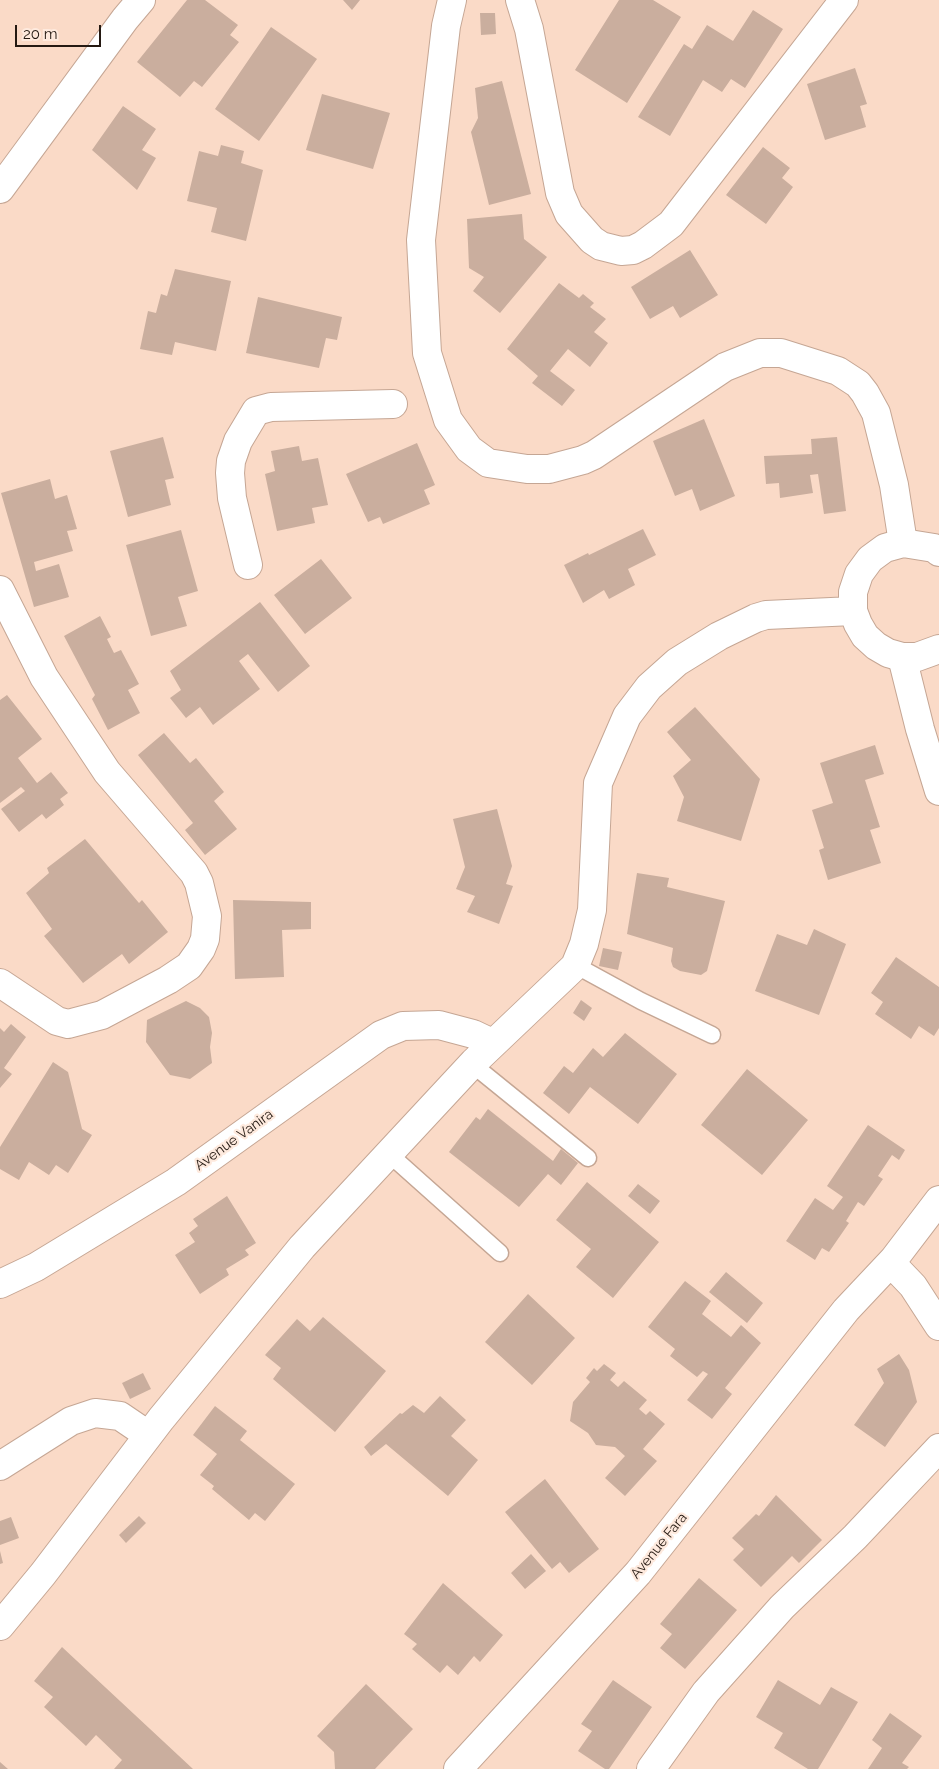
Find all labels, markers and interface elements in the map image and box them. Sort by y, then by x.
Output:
scale bar [18,15,104,47]
text: 20 m [23,25,58,43]
street label: Avenue Vanira [192,1106,276,1174]
street label: Avenue Fara [627,1510,691,1582]

